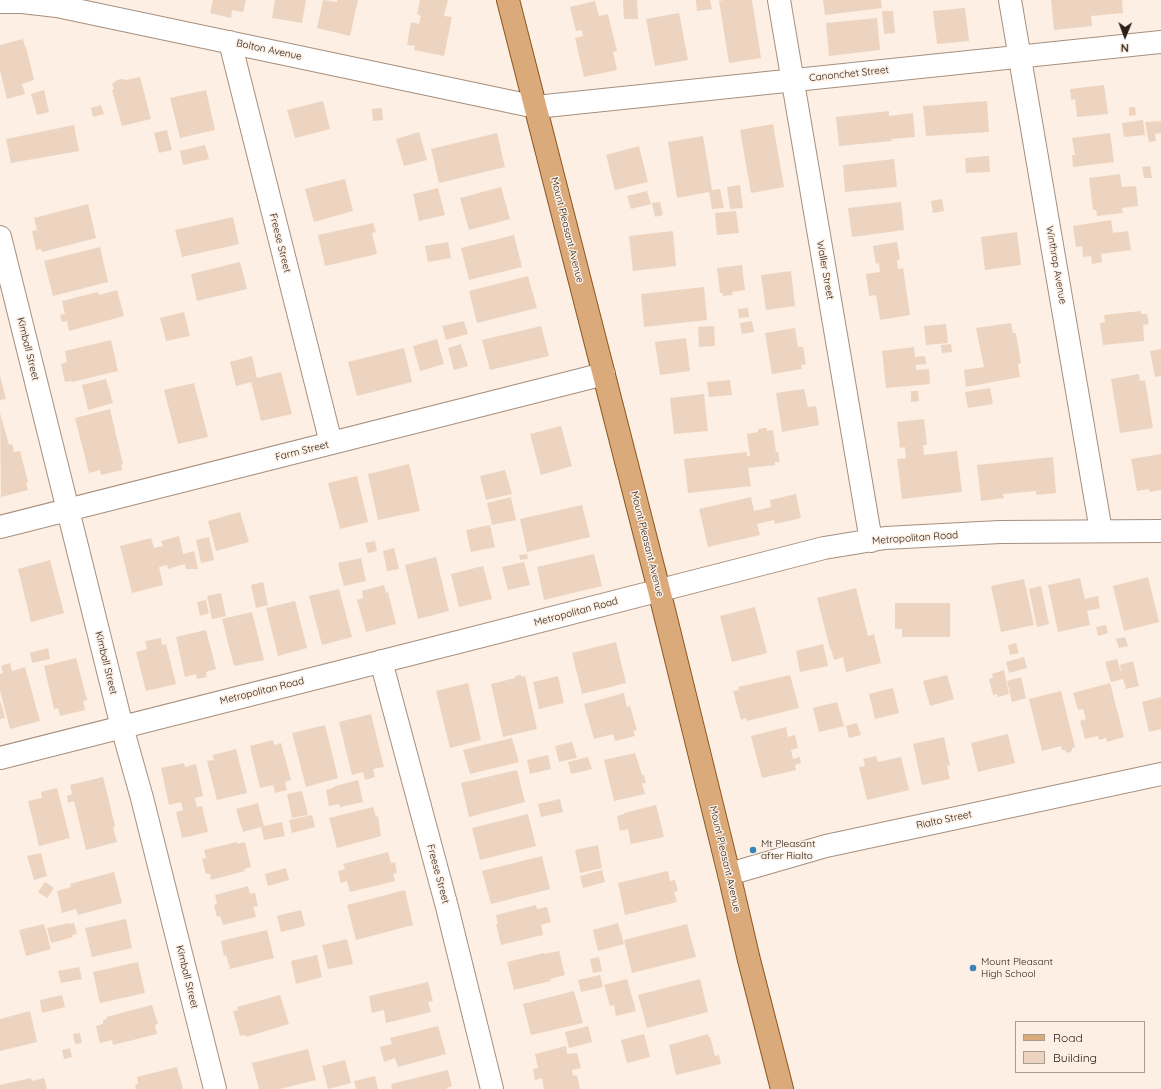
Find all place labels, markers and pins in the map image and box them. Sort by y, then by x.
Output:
place label: Mt Pleasant after Rialto [761,838,815,862]
marker: Mt Pleasant after Rialto [748,845,758,855]
place label: Mount Pleasant High School [981,956,1053,980]
marker: Mount Pleasant High School [968,963,978,973]

